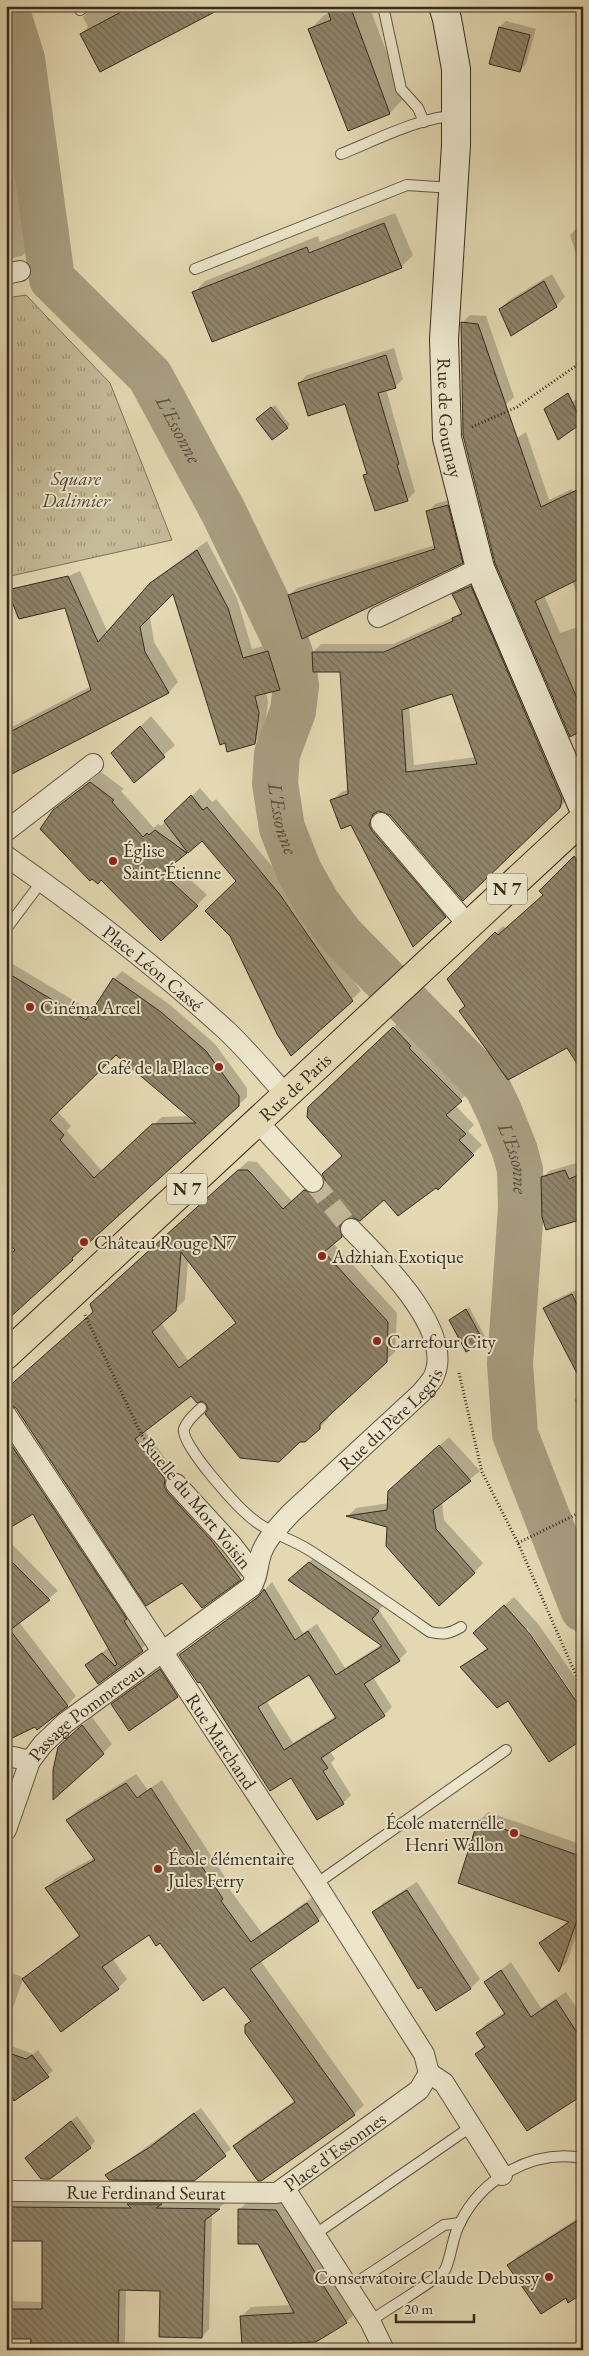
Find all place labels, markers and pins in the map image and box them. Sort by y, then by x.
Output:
place label: Église Saint-Étienne [123,838,221,885]
marker: Église Saint-Étienne [107,855,119,867]
place label: Cinéma Arcel [40,995,141,1020]
marker: Cinéma Arcel [24,1001,36,1013]
place label: Café de la Place [97,1055,209,1080]
marker: Café de la Place [213,1061,225,1073]
place label: Château Rouge N7 [94,1230,237,1255]
marker: Château Rouge N7 [78,1236,90,1248]
place label: Adzhian Exotique [331,1244,464,1269]
marker: Adzhian Exotique [316,1250,328,1262]
place label: Carrefour City [387,1329,496,1354]
marker: Carrefour City [371,1335,383,1347]
place label: École maternelle Henri Wallon [385,1810,504,1857]
marker: École maternelle Henri Wallon [508,1827,520,1839]
place label: École élémentaire Jules Ferry [166,1846,294,1893]
marker: École élémentaire Jules Ferry [152,1863,164,1875]
place label: Conservatoire Claude Debussy [315,2265,540,2290]
marker: Conservatoire Claude Debussy [543,2271,555,2283]

